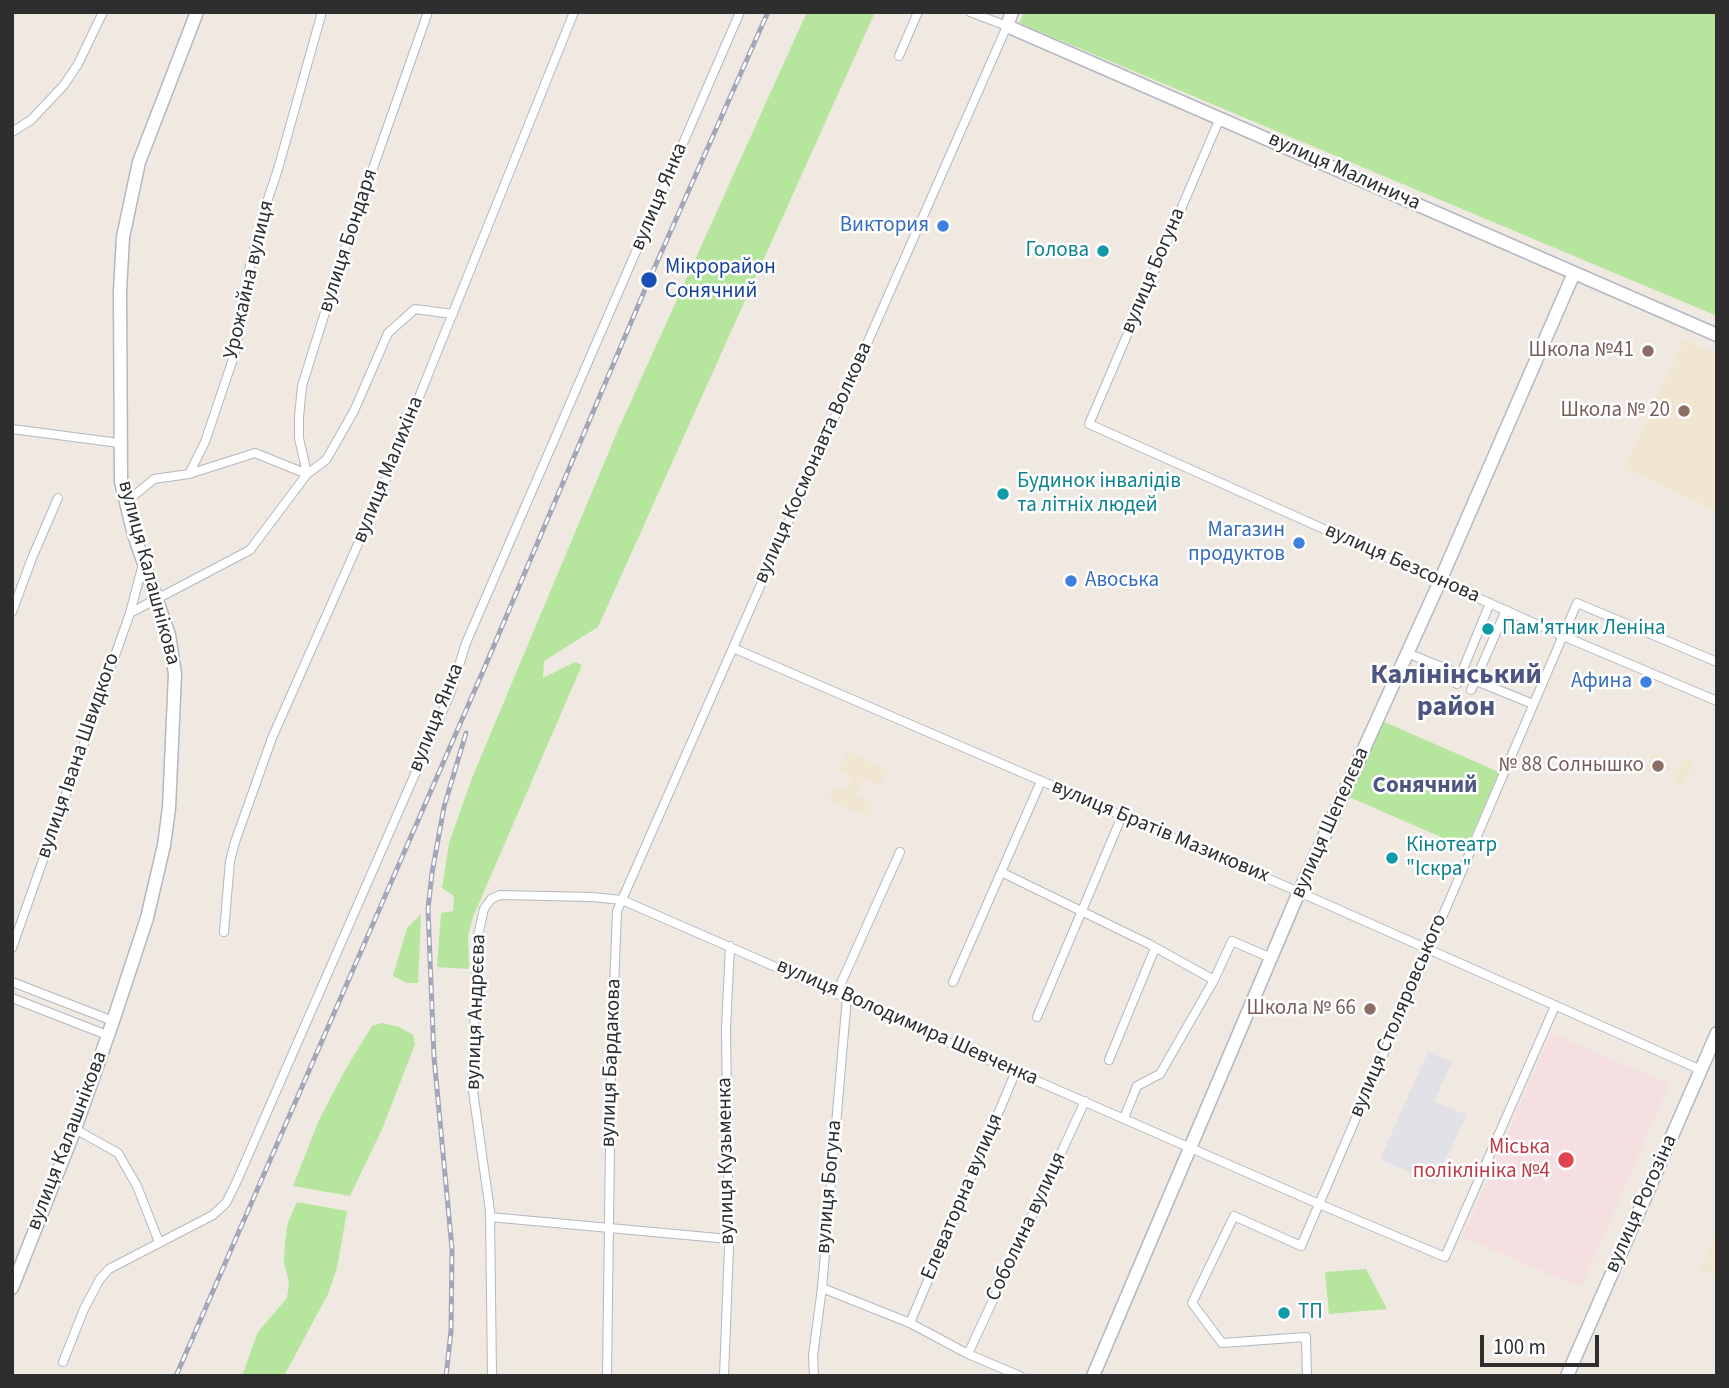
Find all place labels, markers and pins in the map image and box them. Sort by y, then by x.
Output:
place label: Виктория [840,213,929,239]
marker: Виктория [935,218,951,234]
place label: Голова [1026,238,1089,264]
marker: Голова [1095,243,1111,259]
place label: Мікрорайон Сонячний [665,255,776,305]
marker: Мікрорайон Сонячний [639,270,659,290]
place label: Школа №41 [1529,338,1634,364]
marker: Школа №41 [1640,343,1656,359]
place label: Школа № 20 [1560,398,1670,424]
marker: Школа № 20 [1676,403,1692,419]
place label: Будинок інвалідів та літніх людей [1017,469,1181,519]
marker: Будинок інвалідів та літніх людей [995,486,1011,502]
place label: Магазин продуктов [1188,518,1285,568]
marker: Магазин продуктов [1291,535,1307,551]
place label: Авоська [1085,568,1159,594]
marker: Авоська [1063,573,1079,589]
place label: Пам'ятник Леніна [1502,616,1666,642]
marker: Пам'ятник Леніна [1480,621,1496,637]
place label: Афина [1571,669,1632,695]
marker: Афина [1638,674,1654,690]
place label: № 88 Солнышко [1498,753,1644,779]
marker: № 88 Солнышко [1650,758,1666,774]
place label: Кінотеатр "Іскра" [1406,833,1497,883]
marker: Кінотеатр "Іскра" [1384,850,1400,866]
place label: Школа № 66 [1246,996,1356,1022]
marker: Школа № 66 [1362,1001,1378,1017]
place label: Міська поліклініка №4 [1413,1135,1550,1185]
marker: Міська поліклініка №4 [1556,1150,1576,1170]
place label: ТП [1298,1300,1323,1326]
marker: ТП [1276,1305,1292,1321]

